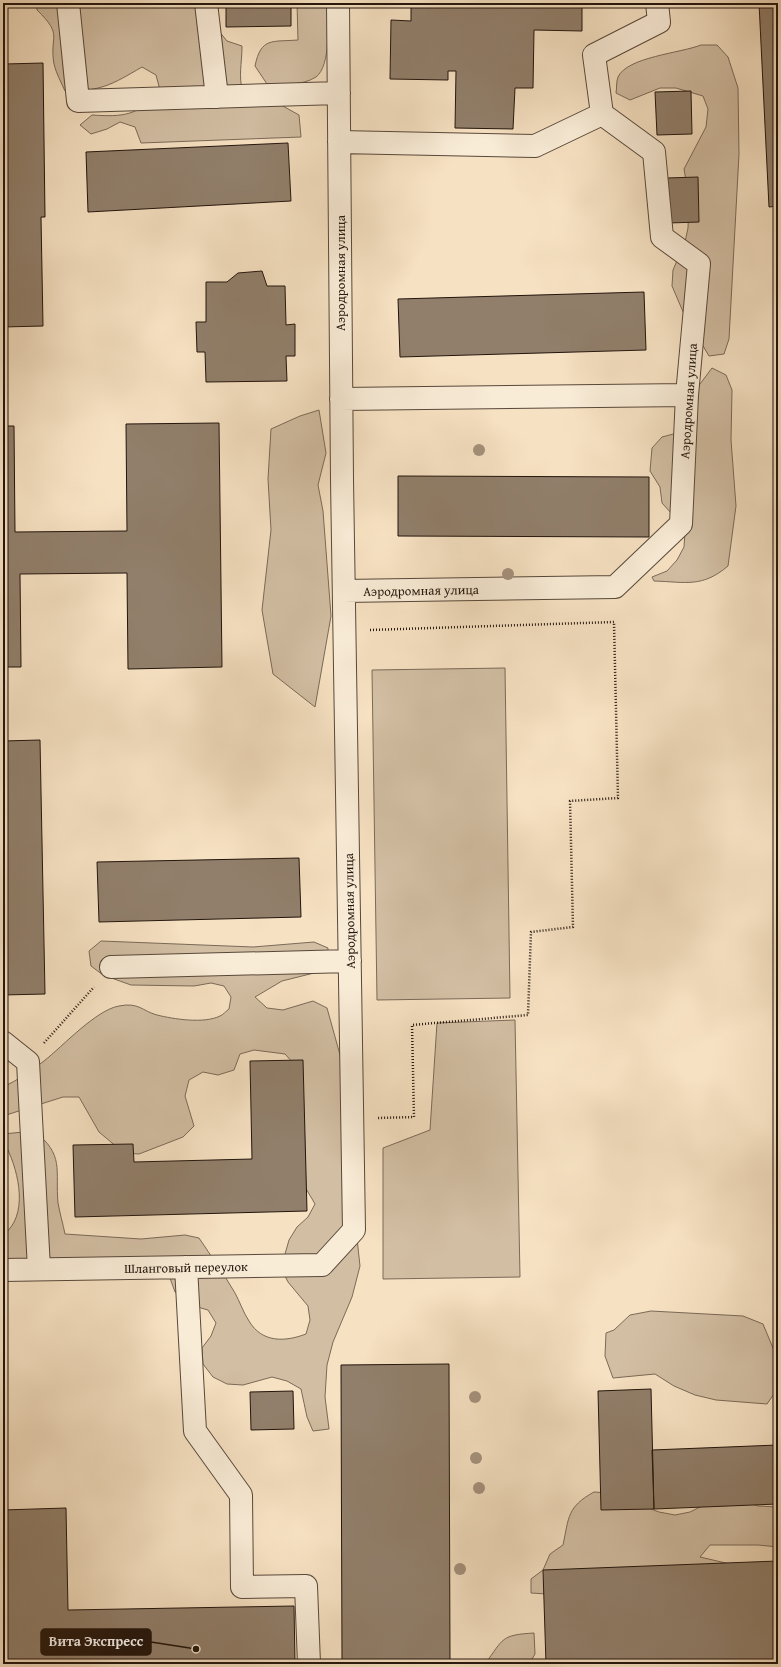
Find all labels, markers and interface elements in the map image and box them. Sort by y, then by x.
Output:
street label: Аэродромная улица [331,214,350,331]
street label: Аэродромная улица [675,342,702,460]
street label: Аэродромная улица [363,580,480,601]
street label: Аэродромная улица [339,852,360,969]
street label: Шланговый переулок [124,1257,248,1278]
callout: Вита Экспресс [41,1629,151,1655]
text: Вита Экспресс [49,1631,144,1651]

